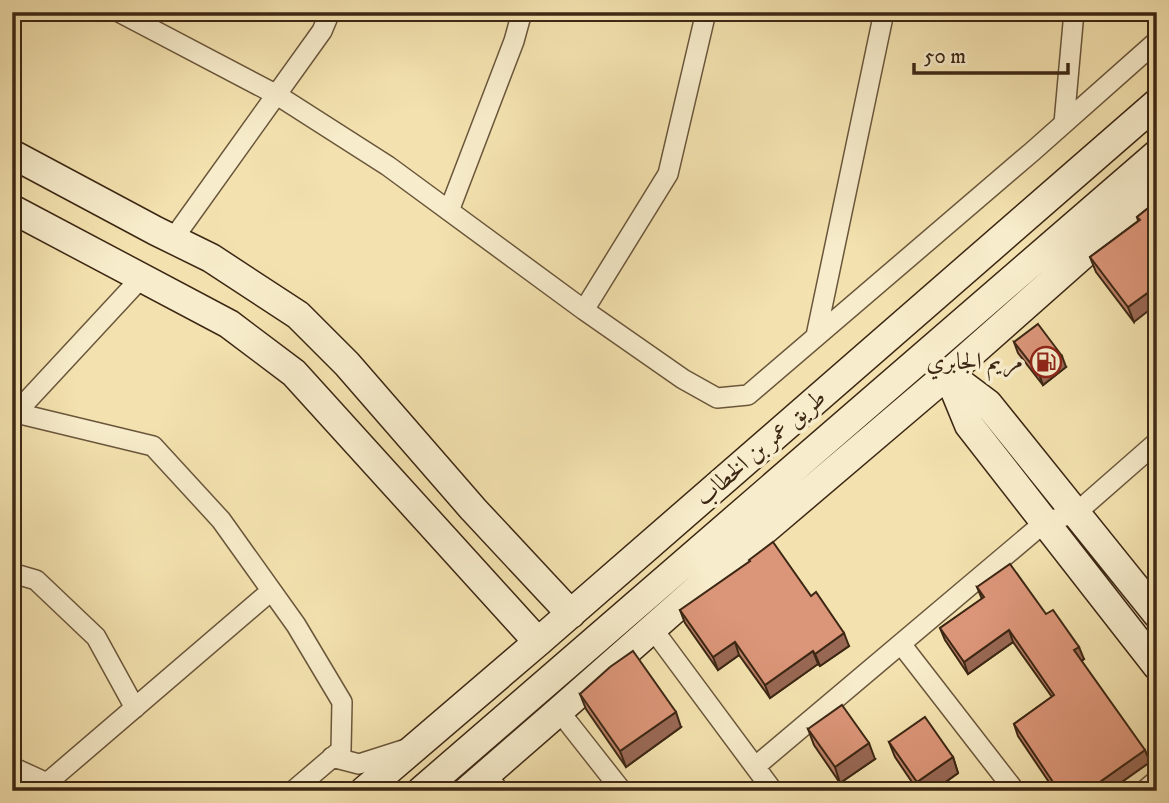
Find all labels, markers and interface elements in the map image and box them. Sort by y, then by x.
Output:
scale bar [914,32,1068,76]
text: 50 m [924,44,966,70]
fuel station icon: مريم الجابري [1029,345,1063,379]
place label: مريم الجابري [926,347,1023,382]
street label: طريق عمر بن الخطاب [689,383,833,513]

